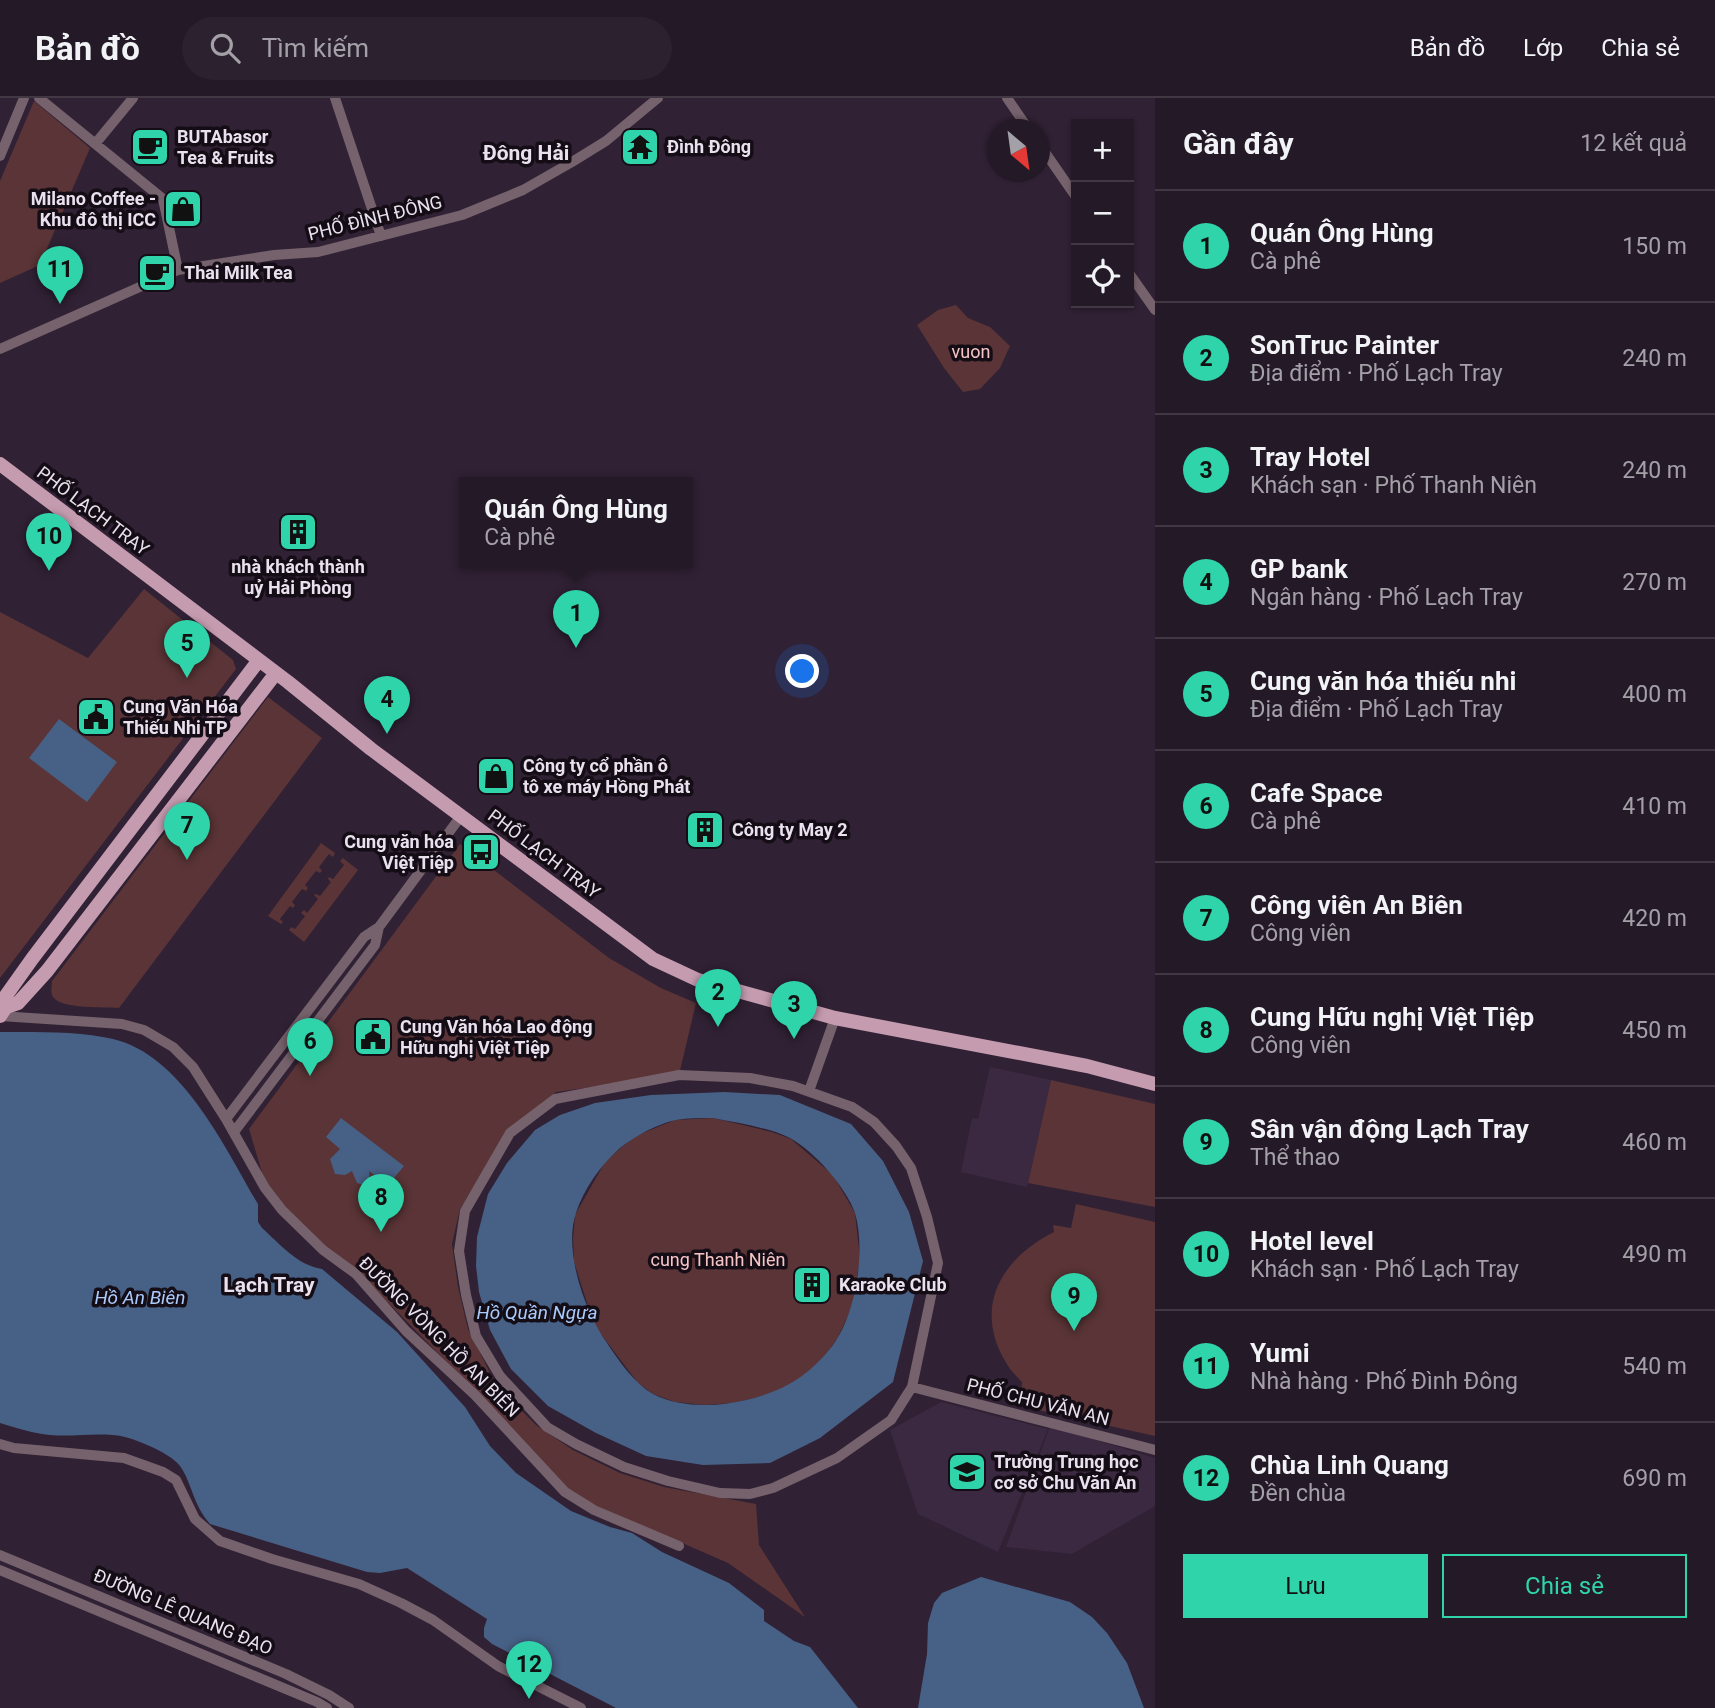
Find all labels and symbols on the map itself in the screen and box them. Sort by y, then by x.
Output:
north arrow [987,119,1050,182]
cafe icon: BUTAbasor Tea & Fruits [129,126,171,168]
place label: BUTAbasor Tea & Fruits [177,126,274,168]
temple icon: Đình Đông [619,126,661,168]
place label: Đình Đông [667,136,751,157]
district label: Đông Hải [483,141,569,165]
place label: Milano Coffee - Khu đô thị ICC [31,188,156,230]
shop icon: Milano Coffee - Khu đô thị ICC [162,188,204,230]
street label: PHỐ ĐÌNH ĐÔNG [305,190,444,244]
pin: 11 [37,246,83,304]
cafe icon: Thai Milk Tea [136,252,178,294]
place label: Thai Milk Tea [184,262,293,283]
park label: vuon [952,341,990,362]
street label: PHỐ LẠCH TRAY [33,461,154,560]
building icon: nhà khách thành uỷ Hải Phòng [277,511,319,553]
pin: 10 [26,513,72,571]
place label: nhà khách thành uỷ Hải Phòng [231,556,365,598]
pin: 1 [553,590,599,648]
pin: 5 [164,620,210,678]
your location [785,654,819,688]
pin: 4 [364,676,410,734]
public building icon: Cung Văn Hóa Thiếu Nhi TP [75,696,117,738]
place label: Cung Văn Hóa Thiếu Nhi TP [123,696,238,738]
shop icon: Công ty cổ phần ô tô xe máy Hồng Phát [475,755,517,797]
place label: Công ty cổ phần ô tô xe máy Hồng Phát [523,755,690,797]
pin: 7 [164,802,210,860]
street label: PHỐ LẠCH TRAY [484,804,605,903]
building icon: Công ty May 2 [684,809,726,851]
place label: Công ty May 2 [732,819,848,840]
place label: Cung văn hóa Việt Tiệp [344,831,454,873]
bus stop icon: Cung văn hóa Việt Tiệp [460,831,502,873]
pin: 2 [695,969,741,1027]
pin: 3 [771,981,817,1039]
public building icon: Cung Văn hóa Lao động Hữu nghị Việt Tiệp [352,1016,394,1058]
place label: Cung Văn hóa Lao động Hữu nghị Việt Tiệp [400,1016,592,1058]
pin: 6 [287,1018,333,1076]
pin: 8 [358,1174,404,1232]
park label: cung Thanh Niên [651,1249,785,1270]
street label: ĐƯỜNG VÒNG HỒ AN BIÊN [355,1252,524,1421]
building icon: Karaoke Club [791,1264,833,1306]
district label: Lạch Tray [223,1273,315,1297]
pin: 9 [1051,1273,1097,1331]
place label: Karaoke Club [839,1274,947,1295]
water label: Hồ An Biên [94,1286,186,1309]
water label: Hồ Quần Ngựa [477,1301,597,1324]
street label: PHỐ CHU VĂN AN [965,1373,1112,1429]
school or university icon: Trường Trung học cơ sở Chu Văn An [946,1451,988,1493]
place label: Trường Trung học cơ sở Chu Văn An [994,1451,1139,1493]
street label: ĐƯỜNG LÊ QUANG ĐẠO [91,1564,276,1659]
pin: 12 [506,1641,552,1699]

